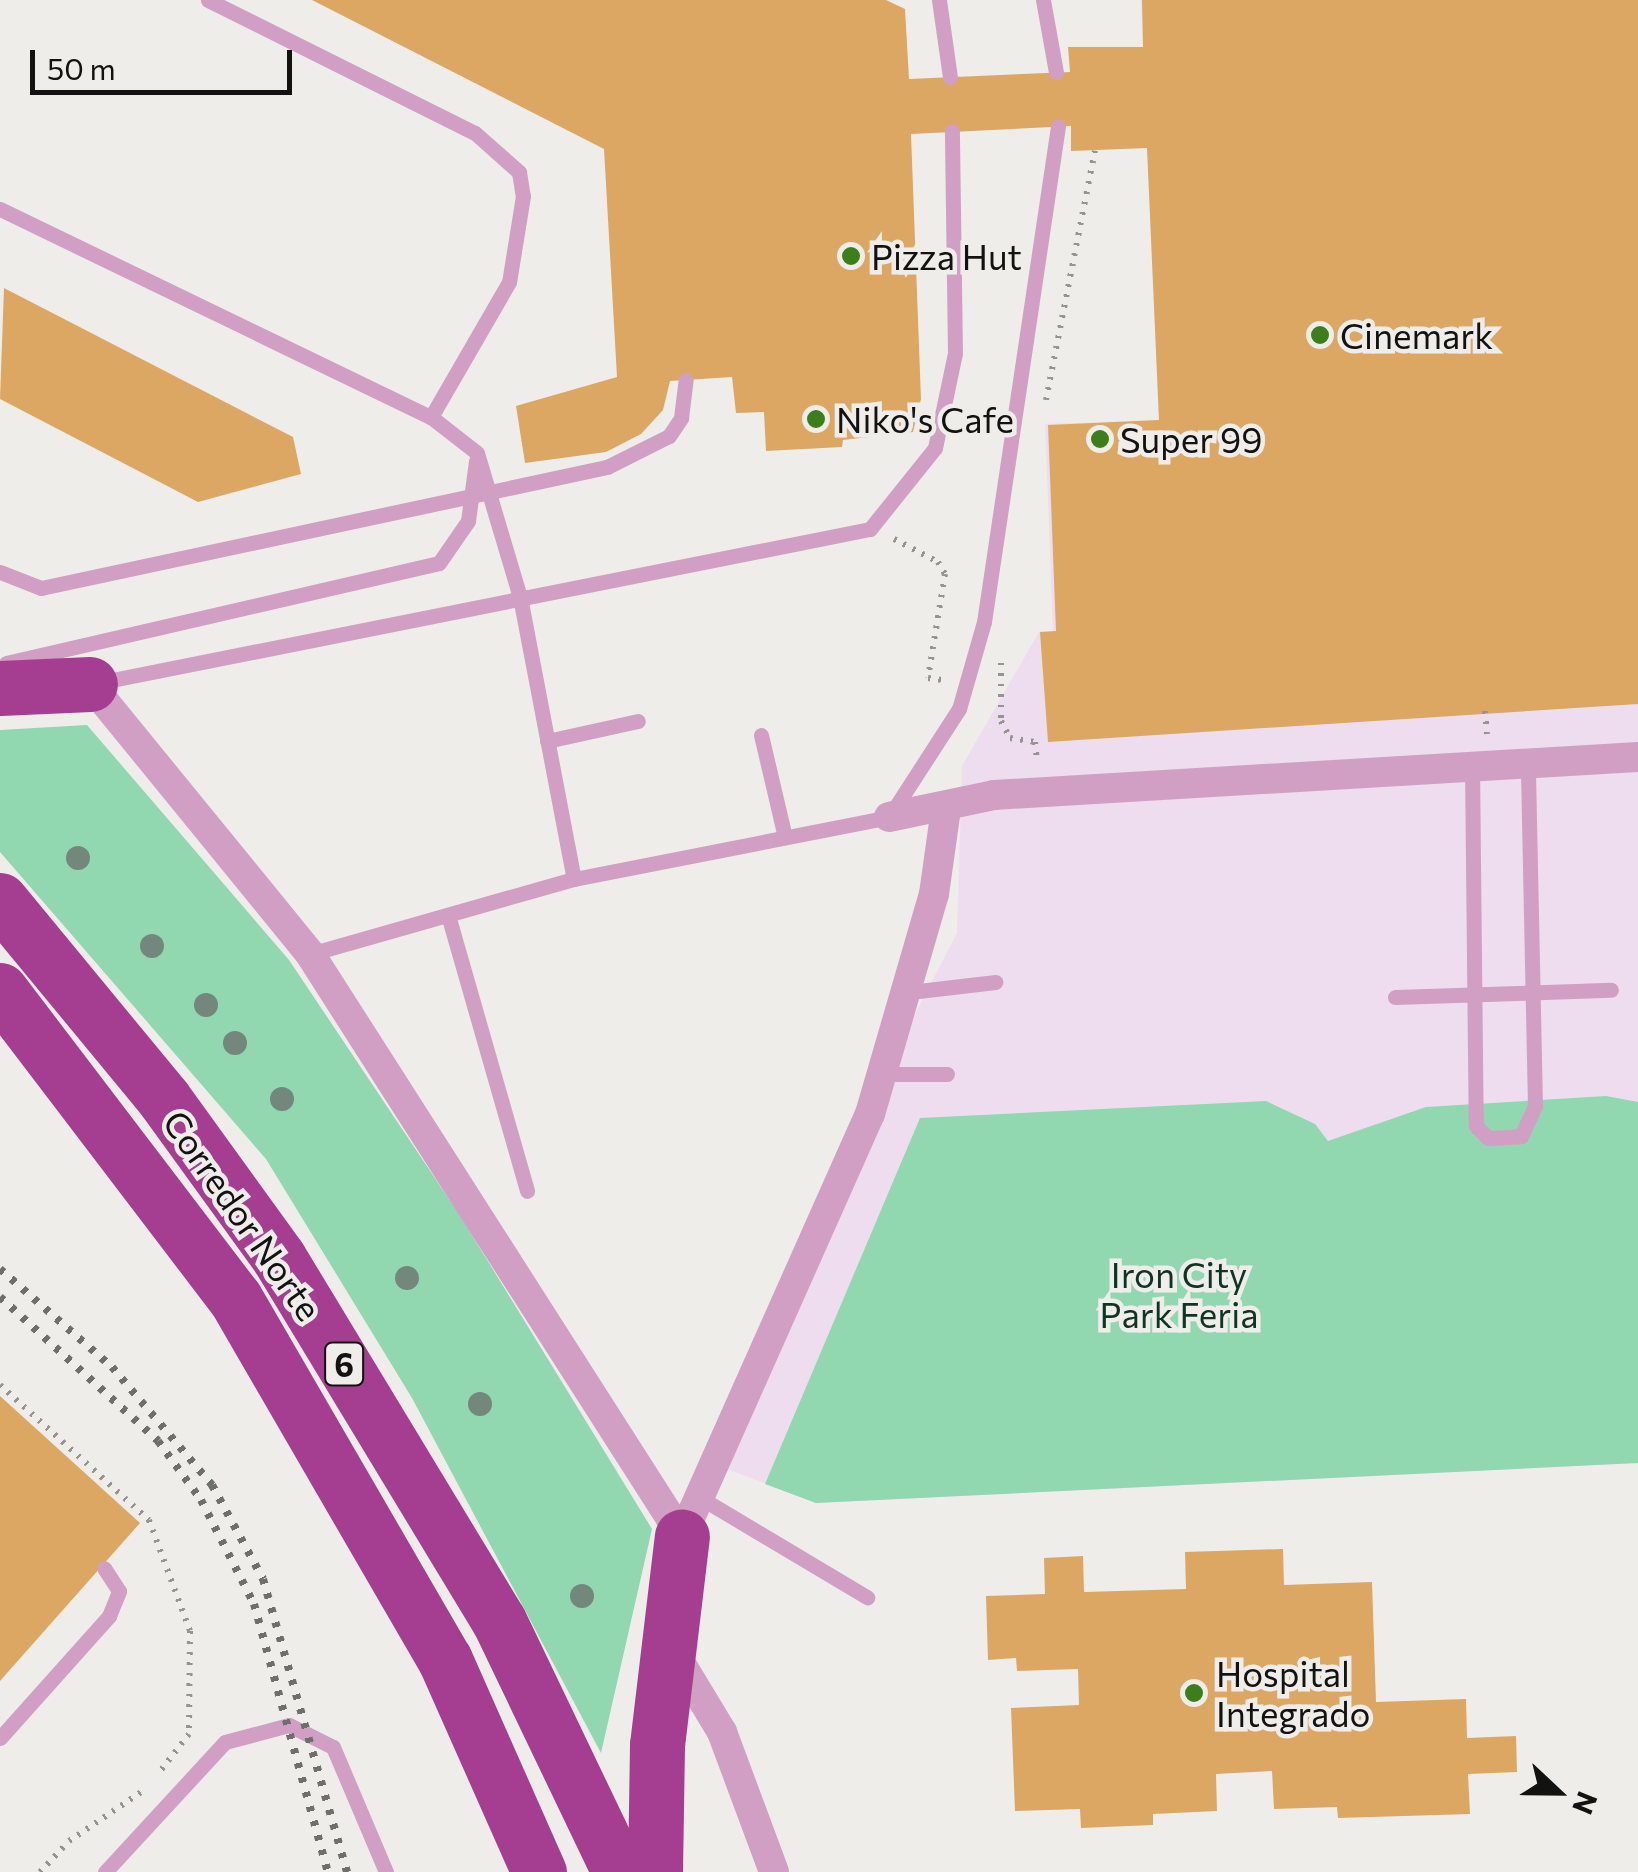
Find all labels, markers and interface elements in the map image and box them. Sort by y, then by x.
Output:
scale bar [35,30,298,92]
text: 50 m [47,49,116,86]
place label: Pizza Hut [871,235,1022,277]
marker: Pizza Hut [840,245,862,267]
place label: Cinemark [1340,314,1493,356]
marker: Cinemark [1309,324,1331,346]
place label: Niko's Cafe [836,398,1014,440]
marker: Niko's Cafe [805,408,827,430]
place label: Super 99 [1120,418,1262,460]
marker: Super 99 [1089,428,1111,450]
street label: Corredor Norte [155,1102,331,1328]
park label: Iron City Park Feria [1100,1253,1258,1335]
road number: 6 [324,1337,364,1391]
place label: Hospital Integrado [1216,1652,1370,1734]
marker: Hospital Integrado [1181,1680,1207,1706]
north arrow [1508,1742,1608,1842]
text: N [1566,1787,1606,1819]

